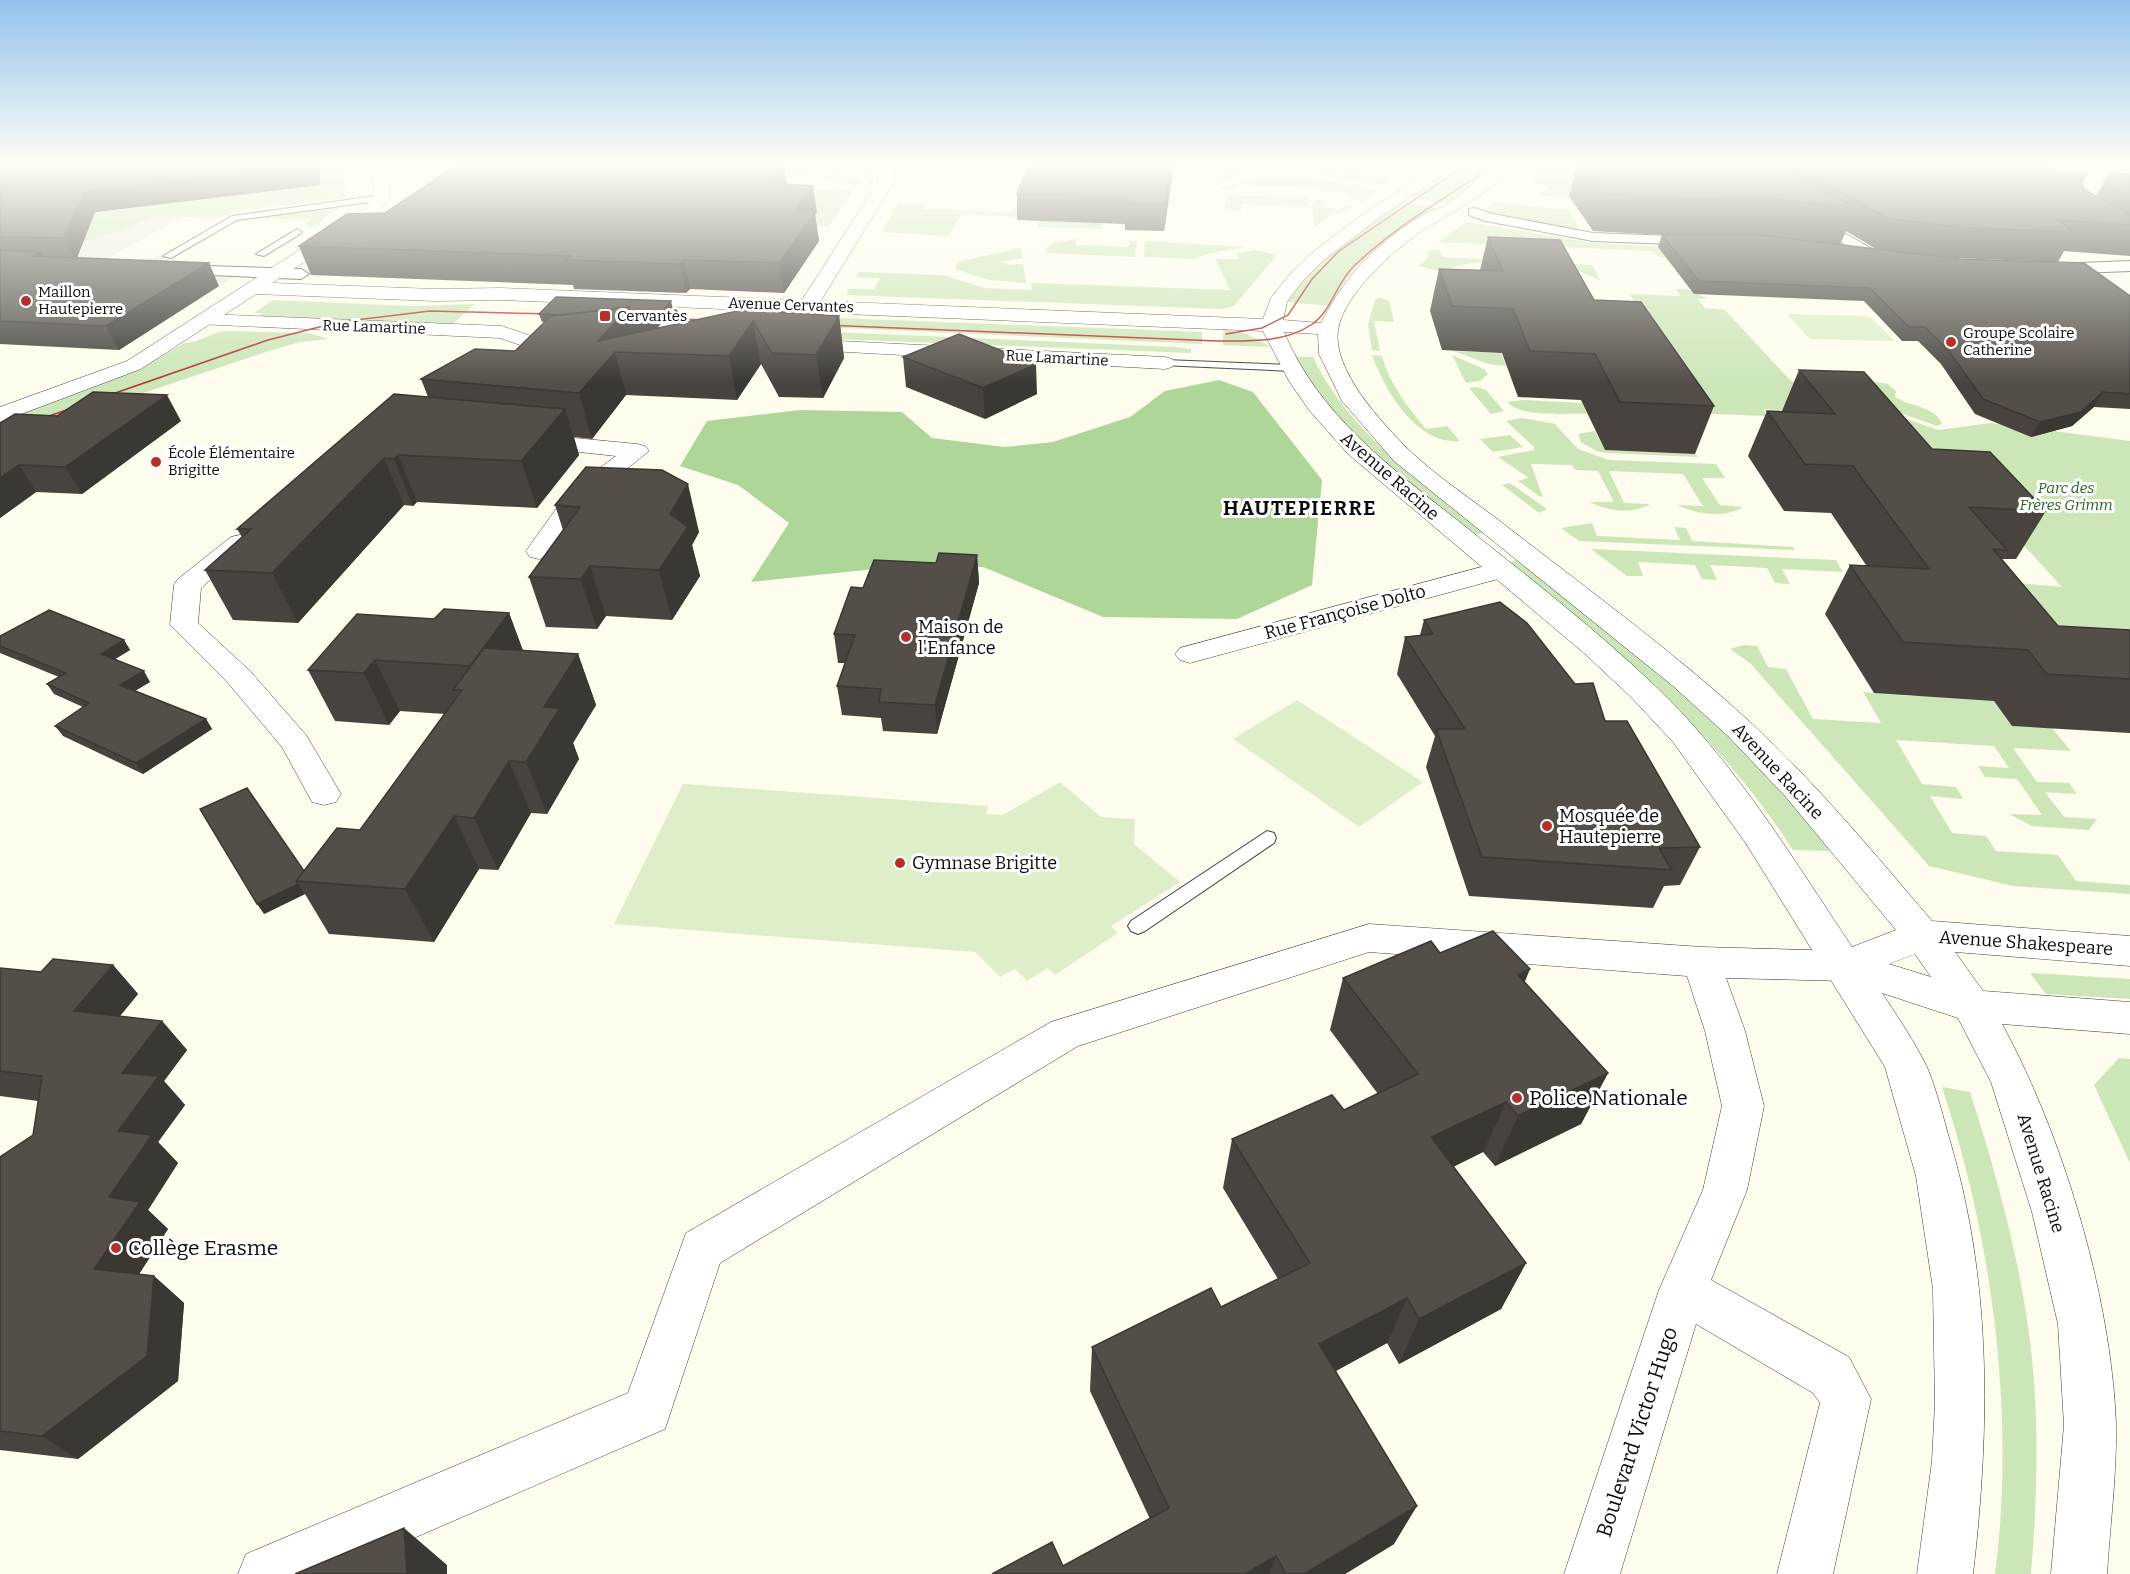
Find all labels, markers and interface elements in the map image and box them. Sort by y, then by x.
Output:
place label: Maillon Hautepierre [38,283,123,318]
marker: Maillon Hautepierre [19,294,33,308]
street label: Avenue Cervantes [728,294,854,316]
place label: Cervantès [617,307,687,325]
marker: Cervantès [598,309,612,323]
street label: Rue Lamartine [322,316,426,338]
place label: Groupe Scolaire Catherine [1963,324,2075,359]
marker: Groupe Scolaire Catherine [1944,335,1958,349]
street label: Rue Lamartine [1005,346,1109,370]
street label: Avenue Racine [1336,427,1444,525]
place label: École Élémentaire Brigitte [168,444,295,479]
marker: École Élémentaire Brigitte [149,455,163,469]
park label: Parc des Frères Grimm [2019,479,2113,514]
district label: HAUTEPIERRE [1223,496,1377,520]
street label: Rue Françoise Dolto [1262,580,1428,644]
place label: Maison de l'Enfance [918,616,1003,659]
marker: Maison de l'Enfance [899,630,913,644]
street label: Avenue Racine [1728,718,1828,824]
place label: Mosquée de Hautepierre [1559,805,1661,848]
marker: Mosquée de Hautepierre [1540,819,1554,833]
place label: Gymnase Brigitte [912,852,1057,874]
marker: Gymnase Brigitte [893,856,907,870]
street label: Avenue Shakespeare [1938,926,2114,960]
place label: Police Nationale [1529,1085,1688,1111]
marker: Police Nationale [1510,1091,1524,1105]
street label: Avenue Racine [2012,1111,2070,1235]
place label: Collège Erasme [128,1235,278,1261]
marker: Collège Erasme [109,1241,123,1255]
street label: Boulevard Victor Hugo [1591,1324,1683,1540]

